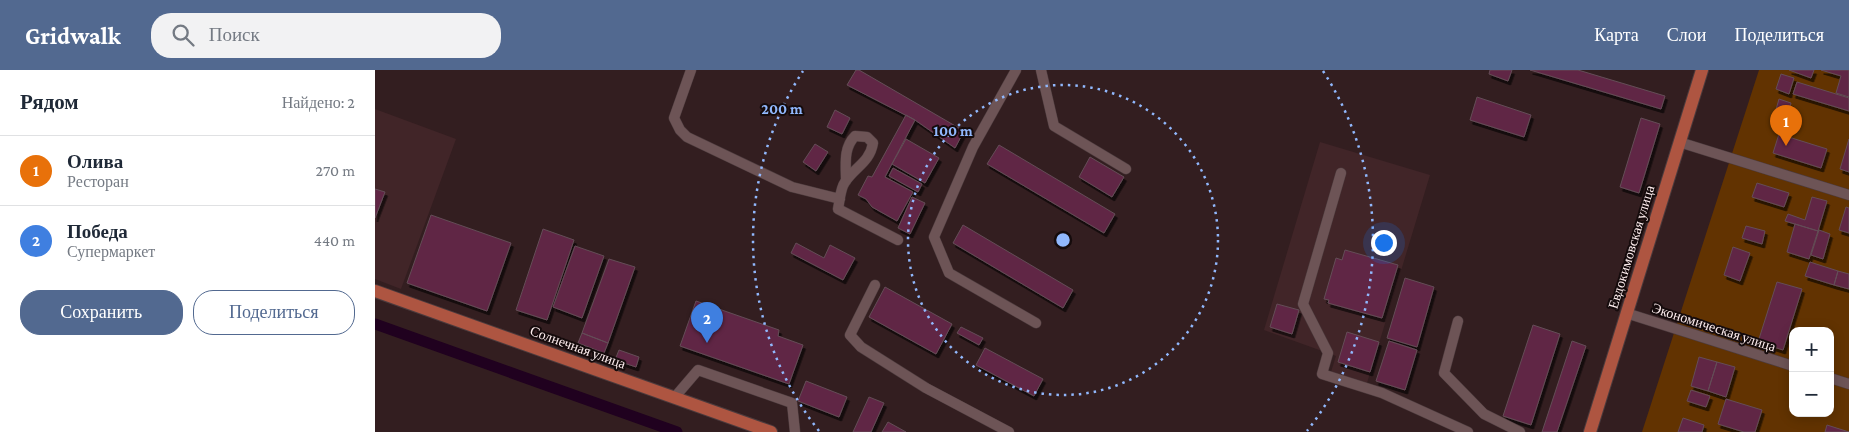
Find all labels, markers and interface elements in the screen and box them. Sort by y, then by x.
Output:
search box [151,13,501,58]
icon: search [169,21,197,49]
text: Gridwalk [25,22,121,49]
text: Поиск [209,24,260,45]
text: Карта [1594,25,1639,45]
text: Слои [1667,25,1706,45]
text: Поделиться [1734,25,1824,45]
text: Рядом [20,90,79,114]
text: Найдено: 2 [282,94,355,111]
text: 200 m [761,101,803,117]
pin: 1 [1770,105,1802,146]
text: 100 m [933,123,973,139]
text: Олива [67,151,123,172]
text: 1 [33,162,39,179]
text: 270 m [316,162,355,179]
text: Ресторан [67,173,129,190]
street label: Евдокимовская улица [1605,183,1658,311]
text: Победа [67,221,128,242]
your location [1371,230,1397,256]
centre of rings [1054,231,1072,249]
text: 2 [32,232,40,249]
text: 440 m [314,232,355,249]
text: Супермаркет [67,243,155,260]
button: Сохранить [20,290,183,335]
button: Поделиться [193,290,355,335]
street label: Экономическая улица [1650,299,1779,355]
pin: 2 [691,302,723,343]
street label: Солнечная улица [528,322,629,372]
map controls [1789,327,1834,417]
button: + [1789,327,1834,372]
button: − [1789,372,1834,417]

